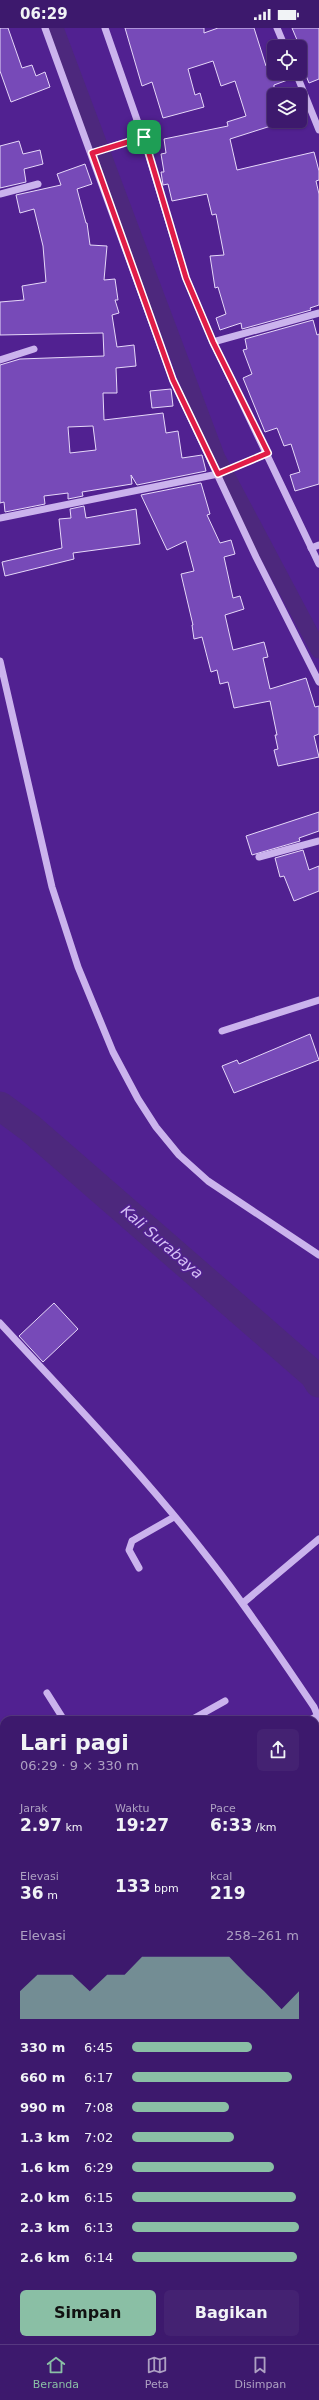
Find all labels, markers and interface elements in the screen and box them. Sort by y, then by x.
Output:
text: 06:29 [20,5,68,23]
map controls [267,40,307,128]
button: locate [267,40,307,80]
button: layers [267,88,307,128]
pin [127,120,161,154]
icon: arrive [133,126,155,148]
water label: Kali Surabaya [117,1201,207,1283]
button: share [257,1729,299,1771]
text: Lari pagi [20,1730,129,1755]
text: 06:29 · 9 × 330 m [20,1758,139,1773]
text: Jarak [20,1802,48,1815]
text: Waktu [115,1802,150,1815]
text: Pace [210,1802,236,1815]
text: 2.97 [20,1815,62,1835]
text: 19:27 [115,1815,169,1835]
text: 6:33 [210,1815,252,1835]
text: km [62,1821,83,1834]
text: /km [252,1821,277,1834]
text: Elevasi [20,1870,59,1883]
text: kcal [210,1870,232,1883]
text: 133 [115,1876,151,1896]
text: bpm [151,1882,179,1895]
text: 36 [20,1883,44,1903]
text: 219 [210,1883,246,1903]
text: m [44,1889,58,1902]
text: Elevasi [20,1928,66,1943]
text: 258–261 m [226,1928,299,1943]
text: 330 m [20,2040,65,2055]
text: 6:45 [84,2040,113,2055]
text: 660 m [20,2070,65,2085]
text: 6:17 [84,2070,113,2085]
text: 990 m [20,2100,65,2115]
text: 7:08 [84,2100,113,2115]
text: 1.3 km [20,2130,70,2145]
text: 7:02 [84,2130,113,2145]
text: 1.6 km [20,2160,70,2175]
text: 6:29 [84,2160,113,2175]
text: 2.0 km [20,2190,70,2205]
text: 6:15 [84,2190,113,2205]
text: 2.3 km [20,2220,70,2235]
text: 6:13 [84,2220,113,2235]
text: 2.6 km [20,2250,70,2265]
text: 6:14 [84,2250,113,2265]
button: Simpan [20,2290,156,2336]
button: Bagikan [164,2290,299,2336]
tab: Beranda [33,2354,79,2391]
tab: Peta [145,2354,169,2391]
tab: Disimpan [234,2354,286,2391]

